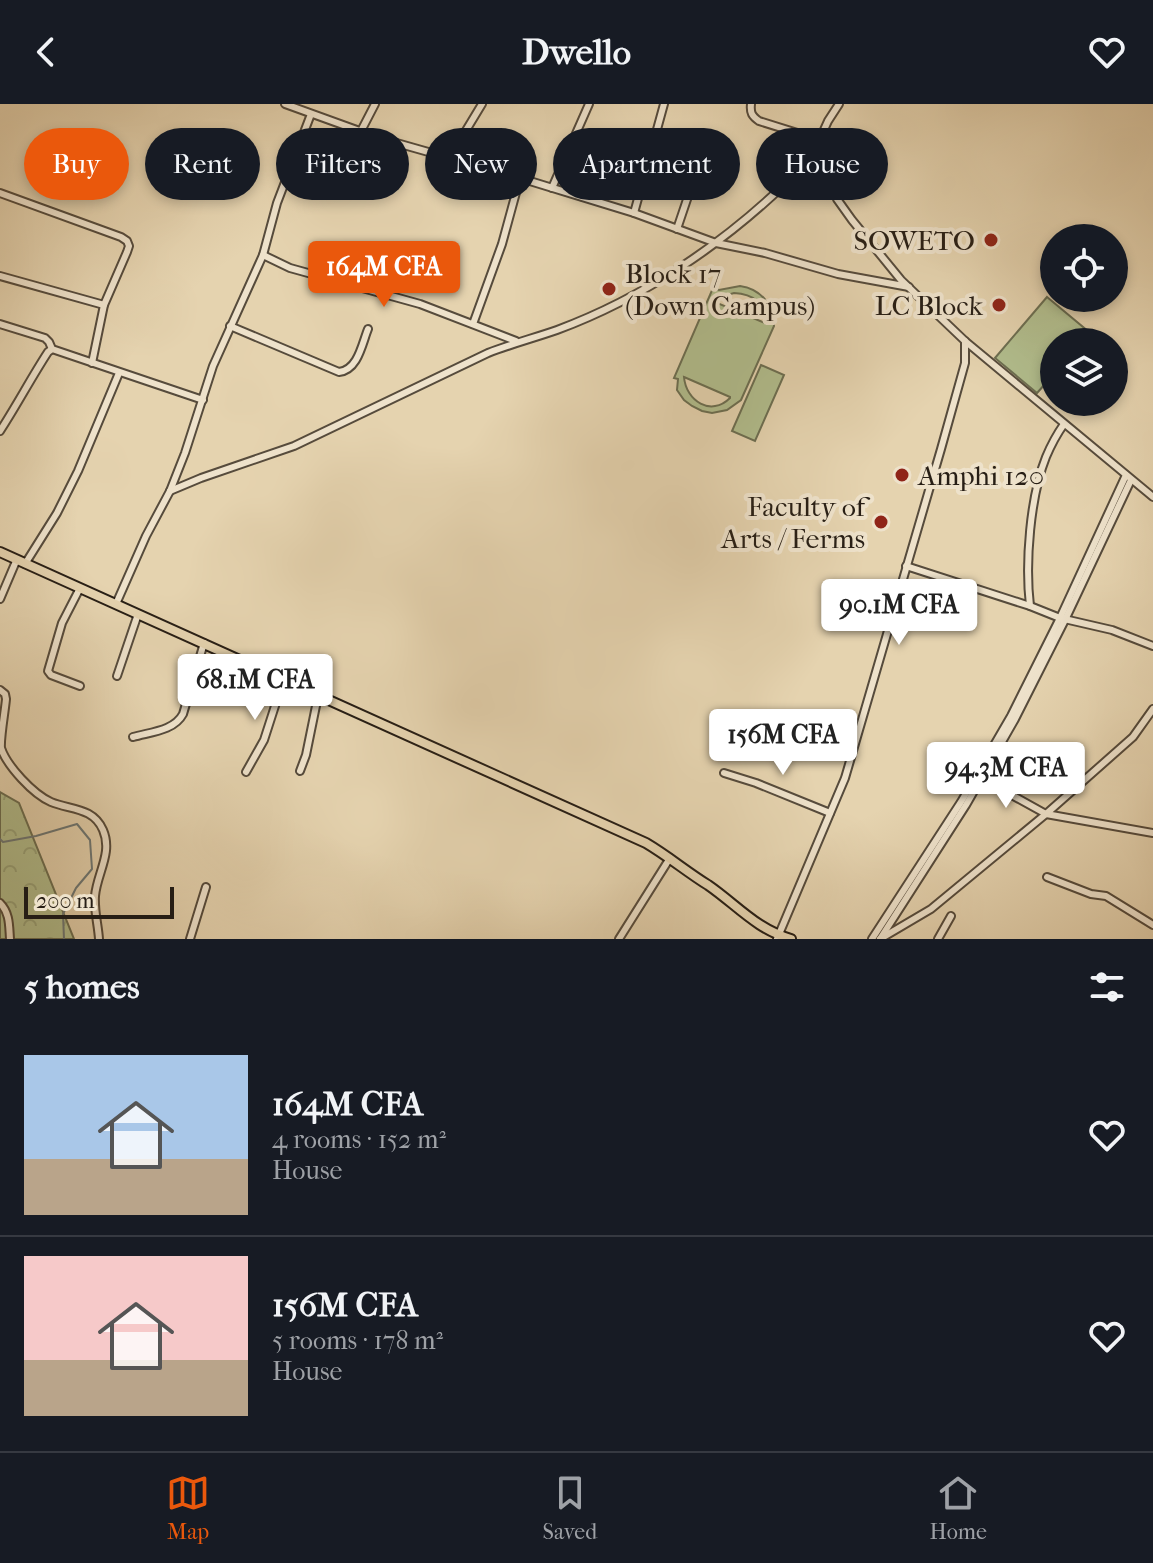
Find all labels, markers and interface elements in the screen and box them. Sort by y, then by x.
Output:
icon: back [24,30,68,74]
icon: heart [1085,30,1129,74]
text: Dwello [522,31,631,73]
chip: Buy [24,128,129,200]
chip: Rent [145,128,260,200]
chip: Filters [276,128,409,200]
chip: New [425,128,537,200]
chip: Apartment [553,128,740,200]
chip: House [756,128,888,200]
place label: SOWETO [853,224,975,257]
map controls [1040,224,1128,416]
button: locate [1040,224,1128,312]
marker: SOWETO [982,231,1000,249]
pin: 164M CFA [301,241,467,309]
text: 164M CFA [326,251,442,282]
place label: Block 17 (Down Campus) [625,257,815,322]
marker: Block 17 (Down Campus) [600,280,618,298]
place label: LC Block [875,289,984,322]
marker: LC Block [990,296,1008,314]
button: layers [1040,328,1128,416]
place label: Amphi 120 [917,459,1044,492]
marker: Amphi 120 [893,466,911,484]
place label: Faculty of Arts / Ferms [720,490,871,555]
marker: Faculty of Arts / Ferms [872,513,890,531]
pin: 90.1M CFA [807,579,991,647]
text: 90.1M CFA [839,589,959,620]
pin: 68.1M CFA [163,654,347,722]
text: 68.1M CFA [196,664,314,695]
pin: 156M CFA [700,709,866,777]
text: 156M CFA [727,719,839,750]
pin: 94.3M CFA [914,742,1098,810]
text: 94.3M CFA [945,752,1067,783]
scale bar [24,883,174,919]
text: 200 m [36,888,95,914]
icon: filters [1085,965,1129,1009]
text: 5 homes [24,967,139,1007]
text: 164M CFA [272,1084,423,1124]
icon: home [88,1087,184,1183]
icon: heart [1085,1113,1129,1157]
text: 4 rooms · 152 m² [272,1124,446,1155]
text: House [272,1155,342,1186]
text: 156M CFA [272,1285,418,1325]
icon: home [88,1288,184,1384]
icon: heart [1085,1314,1129,1358]
text: 5 rooms · 178 m² [272,1325,443,1356]
text: House [272,1356,342,1387]
tab: Map [166,1471,210,1545]
tab: Saved [543,1471,597,1545]
tab: Home [930,1471,987,1545]

